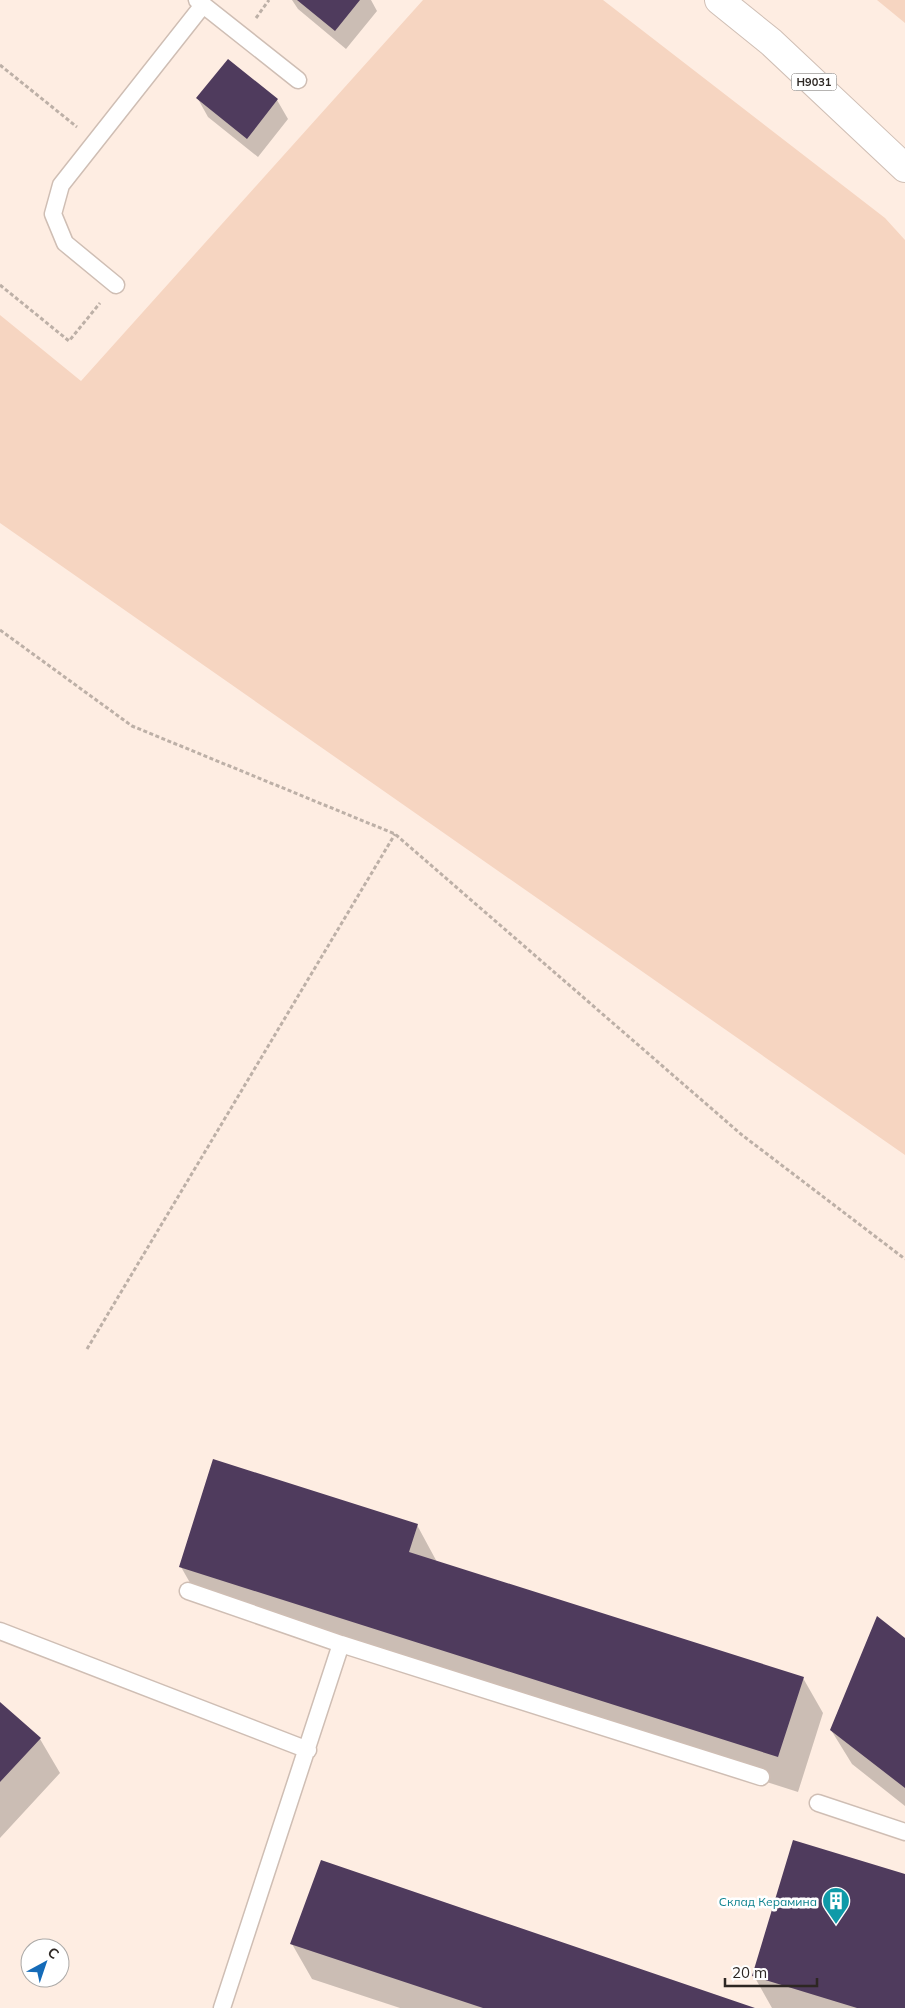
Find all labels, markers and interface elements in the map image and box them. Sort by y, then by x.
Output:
road number: Н9031 [792,74,836,90]
building icon: Склад Керамина [821,1886,851,1925]
place label: Склад Керамина [719,1894,817,1909]
north arrow [20,1938,70,1988]
text: С [44,1943,63,1963]
scale bar [725,1956,818,1988]
text: 20 m [732,1963,767,1982]

